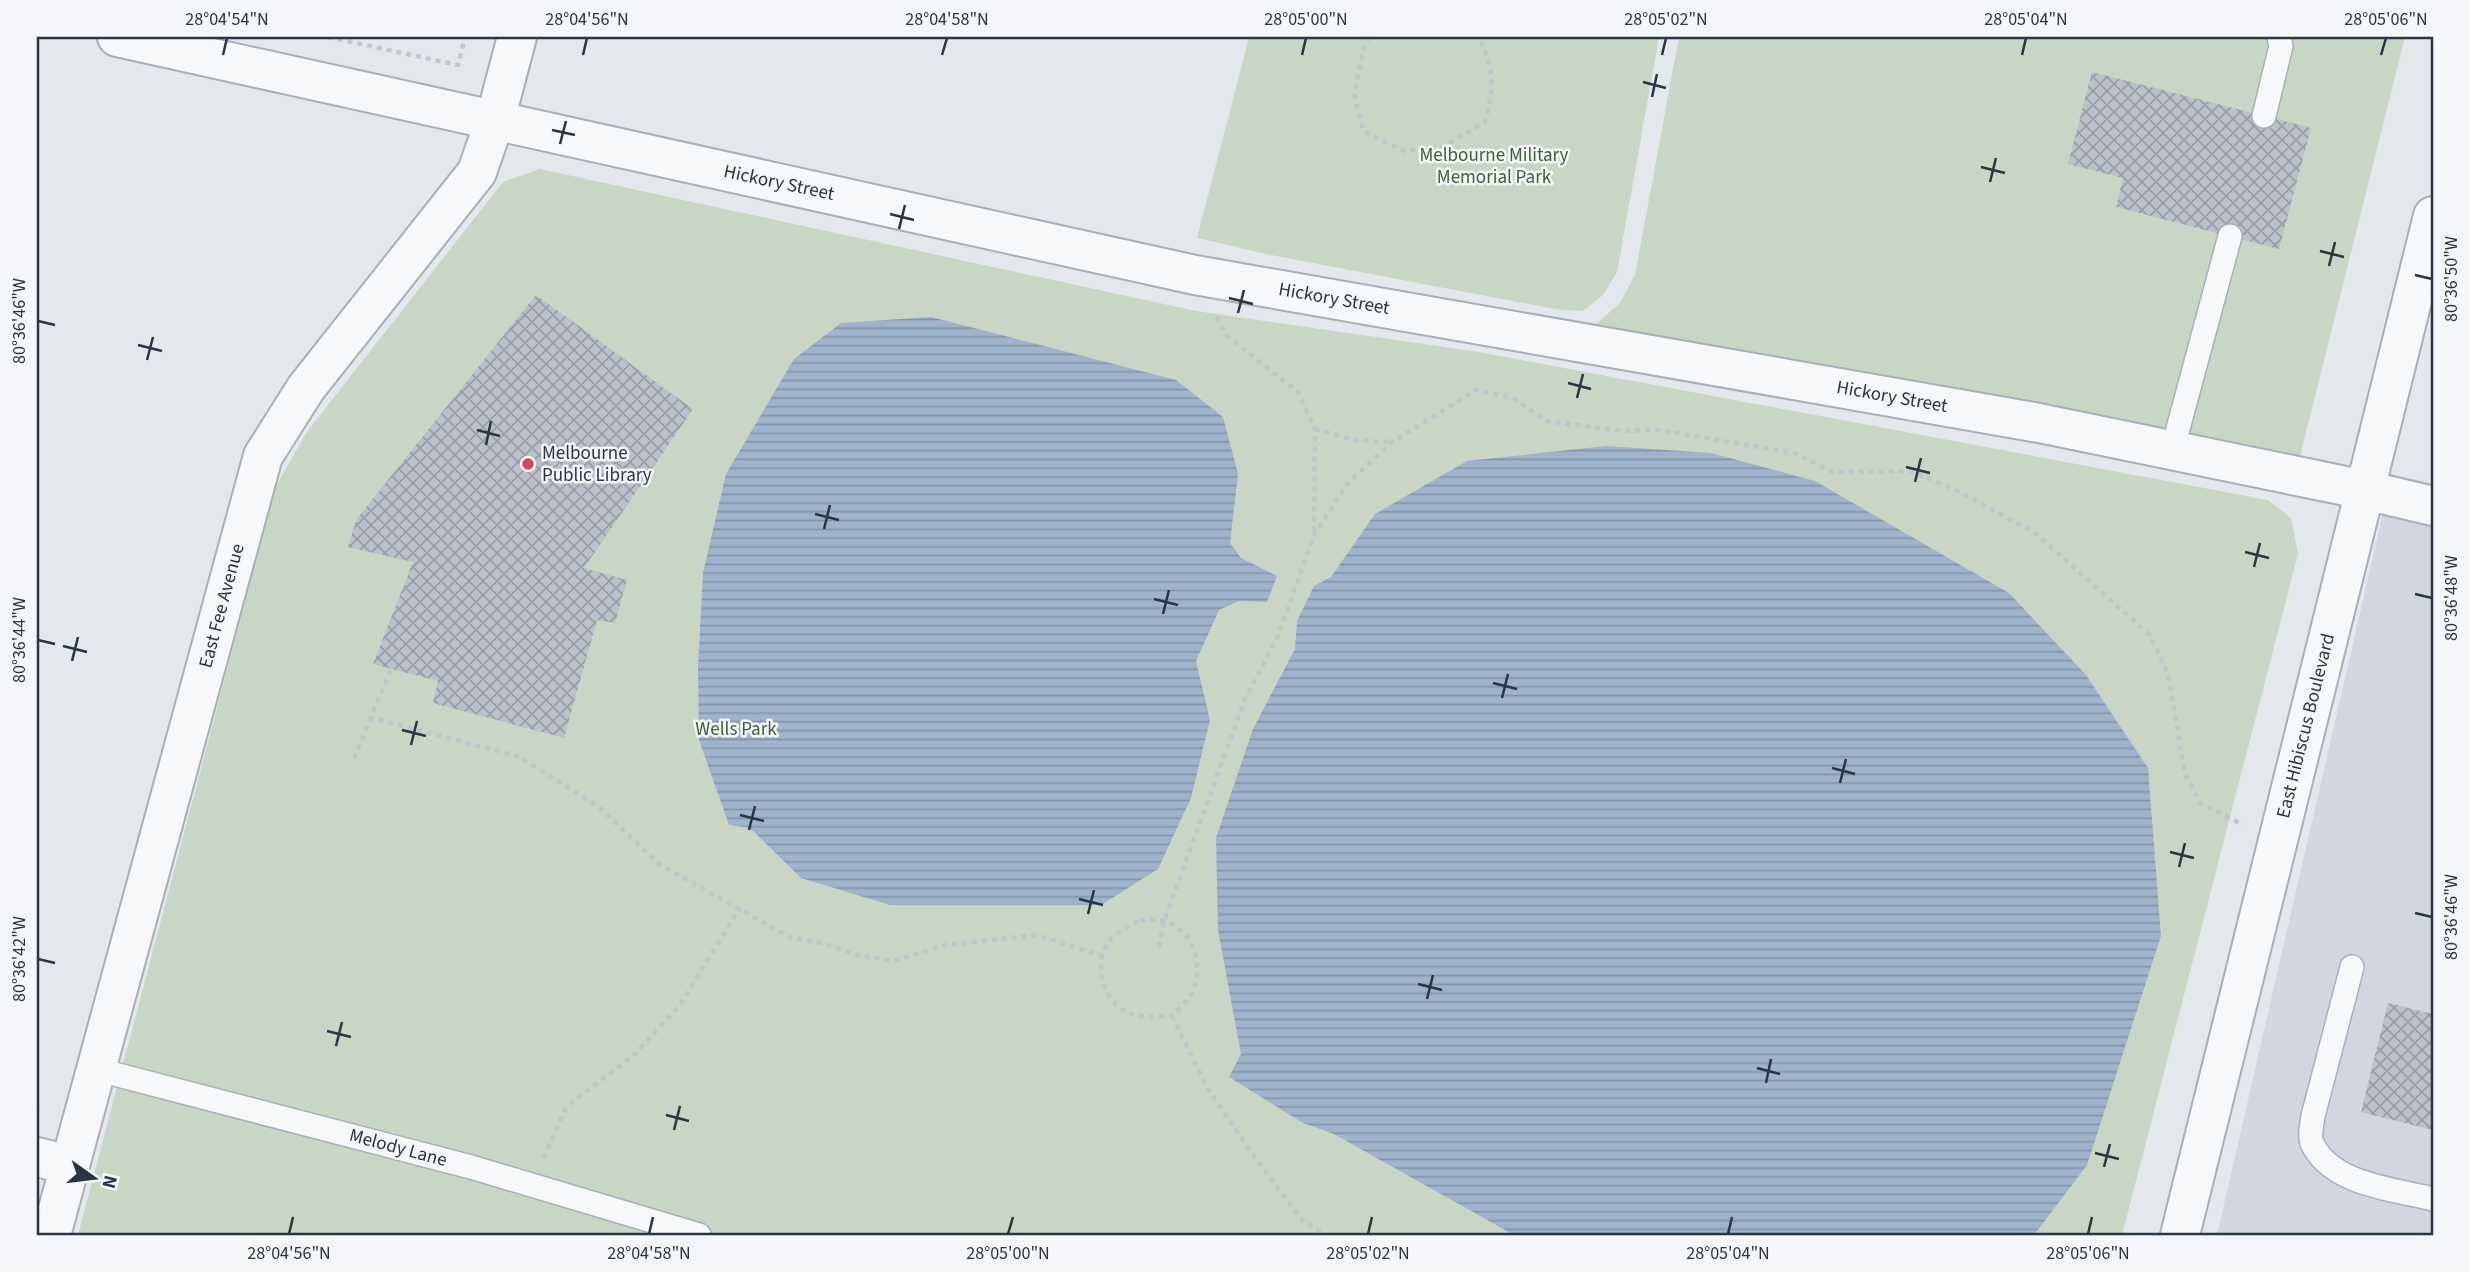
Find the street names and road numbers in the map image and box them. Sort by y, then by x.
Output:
street label: Hickory Street [721,158,837,208]
street label: Hickory Street [1276,276,1392,322]
street label: Hickory Street [1834,374,1950,420]
street label: East Fee Avenue [192,541,252,671]
street label: East Hibiscus Boulevard [2270,631,2342,821]
street label: Melody Lane [346,1122,450,1174]

